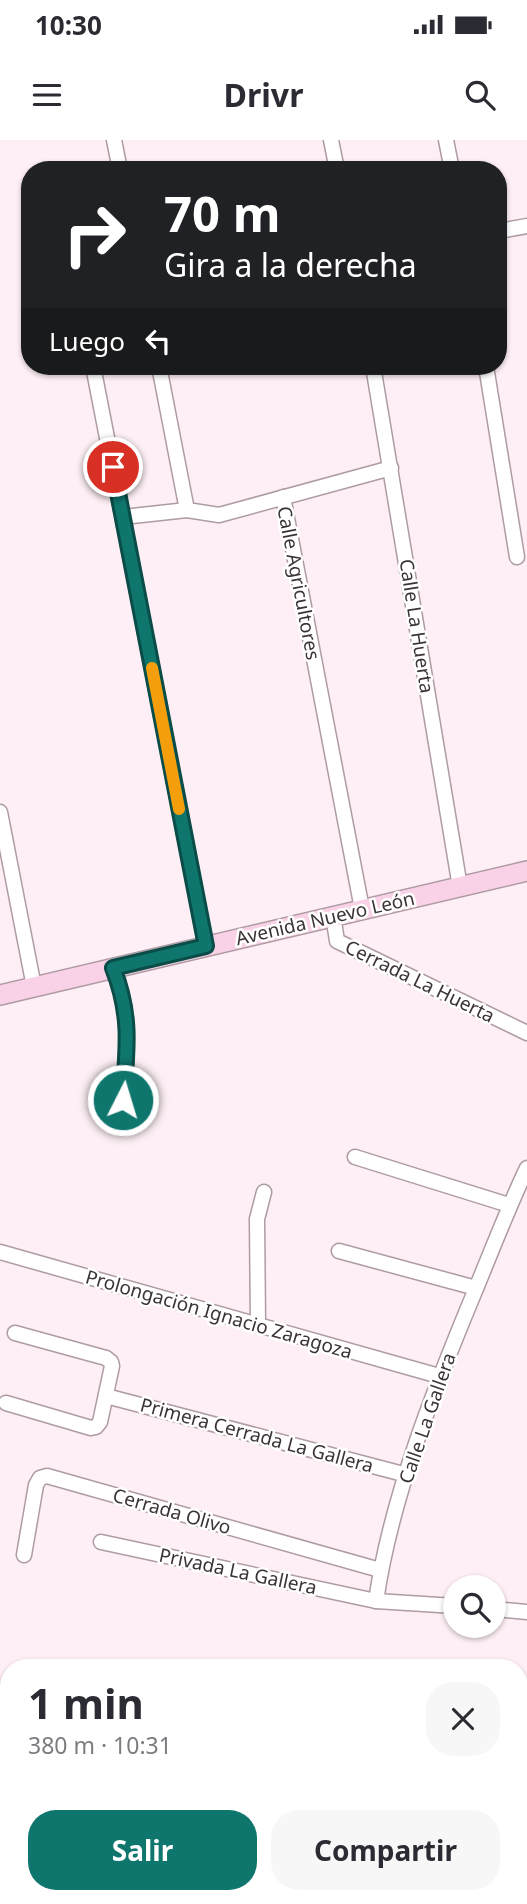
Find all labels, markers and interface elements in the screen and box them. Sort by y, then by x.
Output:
text: 10:30 [35,7,102,43]
text: Drivr [224,73,303,116]
icon: menu [28,76,66,114]
icon: search [461,76,499,114]
text: 70 m [164,180,281,246]
icon: right [49,189,140,280]
text: Gira a la derecha [164,243,417,286]
icon: left [139,322,177,360]
text: Luego [49,323,125,359]
pin [83,437,143,497]
icon: arrive [94,448,132,486]
street label: Calle Agricultores [271,504,327,662]
street label: Calle La Huerta [394,557,440,695]
street label: Avenida Nuevo León [233,885,417,951]
street label: Cerrada La Huerta [341,933,499,1029]
position arrow [86,1063,160,1137]
street label: Prolongación Ignacio Zaragoza [83,1263,355,1365]
street label: Calle La Gallera [392,1349,462,1487]
street label: Primera Cerrada La Gallera [137,1391,377,1479]
street label: Cerrada Olivo [110,1482,234,1540]
street label: Privada La Gallera [157,1542,319,1600]
map controls [443,1575,506,1638]
button: search [443,1575,506,1638]
text: 1 min [28,1674,144,1731]
button: close [426,1682,500,1756]
text: 380 m · 10:31 [28,1729,172,1761]
button: Salir [28,1810,257,1890]
button: Compartir [271,1810,500,1890]

